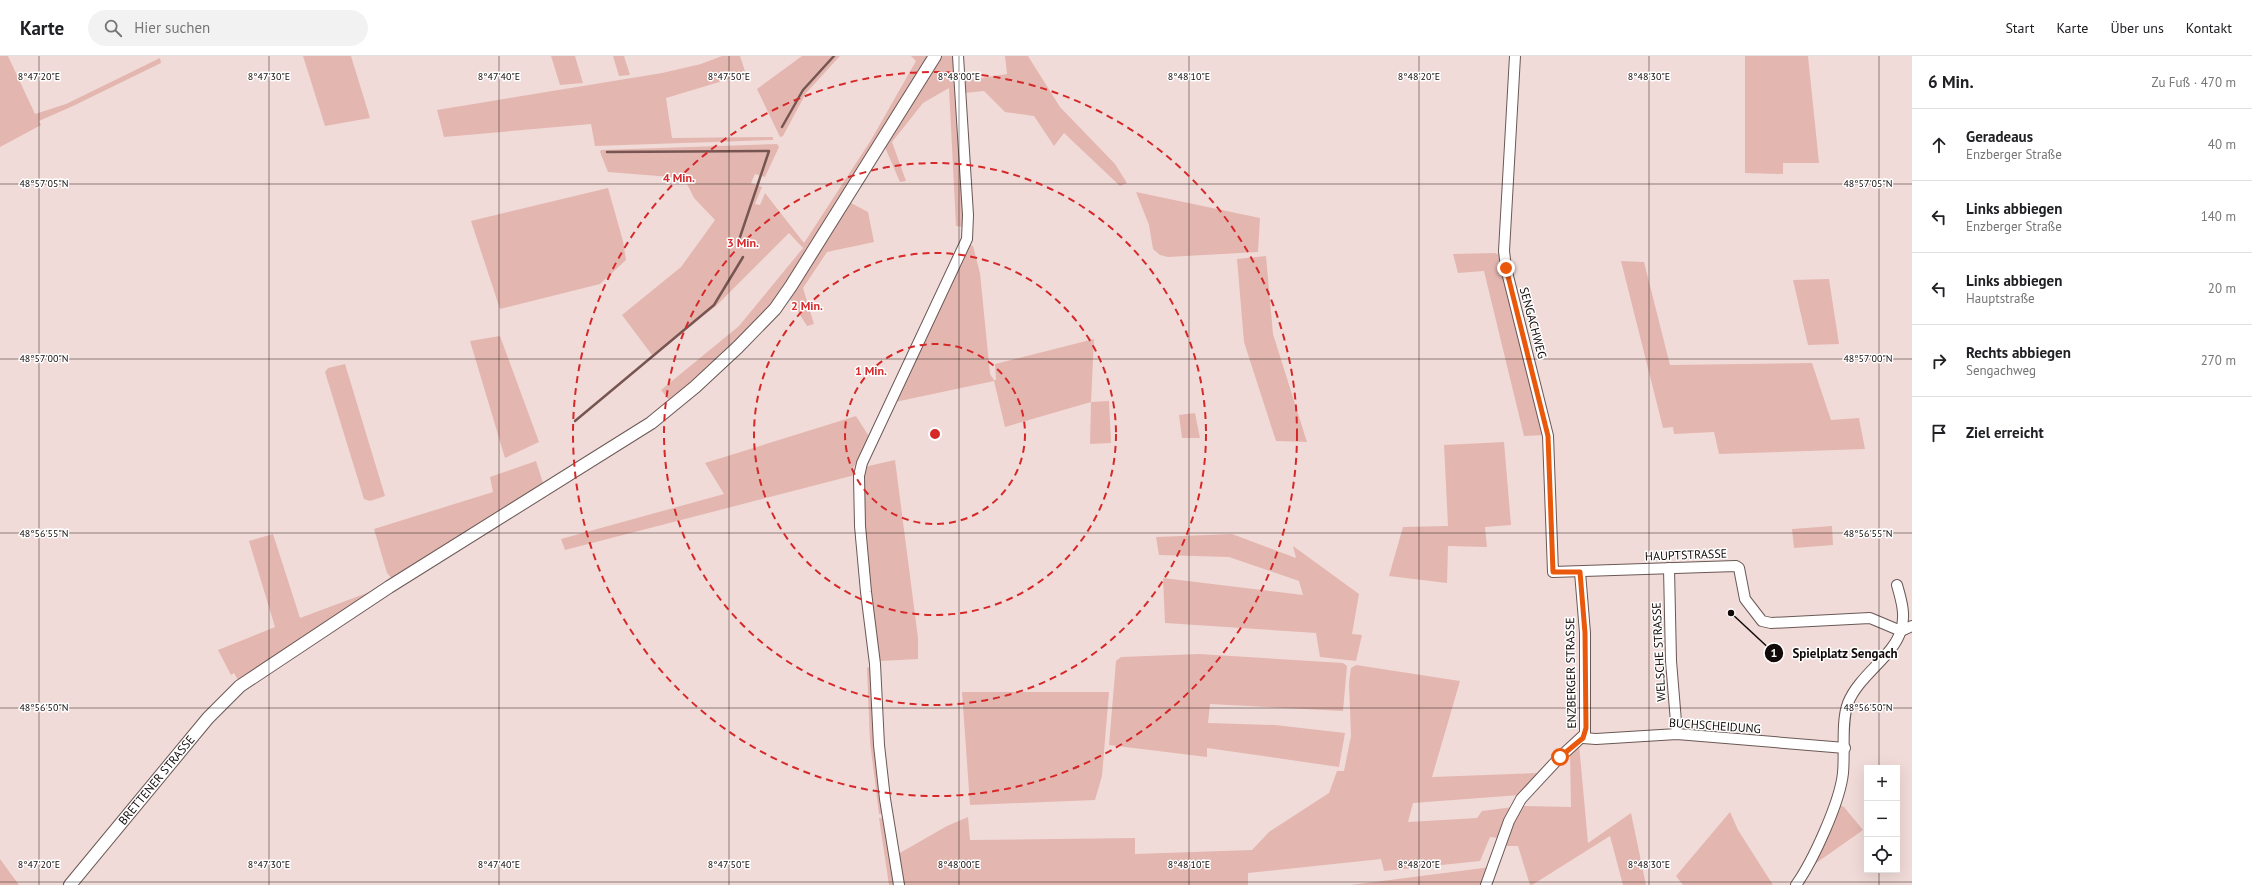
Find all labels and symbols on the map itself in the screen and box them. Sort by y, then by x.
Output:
text: 8°47'20"E [18,70,60,83]
text: 8°47'30"E [248,70,290,83]
text: 8°47'40"E [478,70,520,83]
text: 8°47'50"E [708,70,750,83]
text: 8°48'00"E [938,70,980,83]
text: 8°48'10"E [1168,70,1210,83]
text: 8°48'20"E [1398,70,1440,83]
text: 8°48'30"E [1628,70,1670,83]
text: 4 Min. [663,170,695,185]
text: 48°57'05"N [19,177,69,190]
text: 48°57'05"N [1843,177,1893,190]
text: 3 Min. [727,235,759,250]
route end [1497,259,1515,277]
street label: SENGACHWEG [1517,285,1550,360]
text: 2 Min. [791,298,823,313]
text: 48°57'00"N [19,352,69,365]
text: 48°57'00"N [1843,352,1893,365]
text: 1 Min. [855,363,887,378]
centre of rings [928,427,942,441]
text: 48°56'55"N [19,527,69,540]
text: 48°56'55"N [1843,527,1893,540]
street label: HAUPTSTRASSE [1645,546,1727,563]
street label: WELSCHE STRASSE [1648,602,1669,702]
street label: ENZBERGER STRASSE [1562,617,1579,729]
callout: Spielplatz Sengach [1764,640,1906,665]
text: 1 [1771,645,1777,660]
text: Spielplatz Sengach [1792,645,1898,662]
text: 48°56'50"N [19,701,69,714]
text: 48°56'50"N [1843,701,1893,714]
street label: BUCHSCHEIDUNG [1669,715,1761,736]
street label: BRETTENER STRASSE [115,732,198,828]
route start [1551,748,1569,766]
text: 8°47'20"E [18,858,60,871]
text: 8°47'30"E [248,858,290,871]
text: 8°47'40"E [478,858,520,871]
text: 8°47'50"E [708,858,750,871]
text: 8°48'00"E [938,858,980,871]
text: 8°48'10"E [1168,858,1210,871]
text: 8°48'20"E [1398,858,1440,871]
text: 8°48'30"E [1628,858,1670,871]

